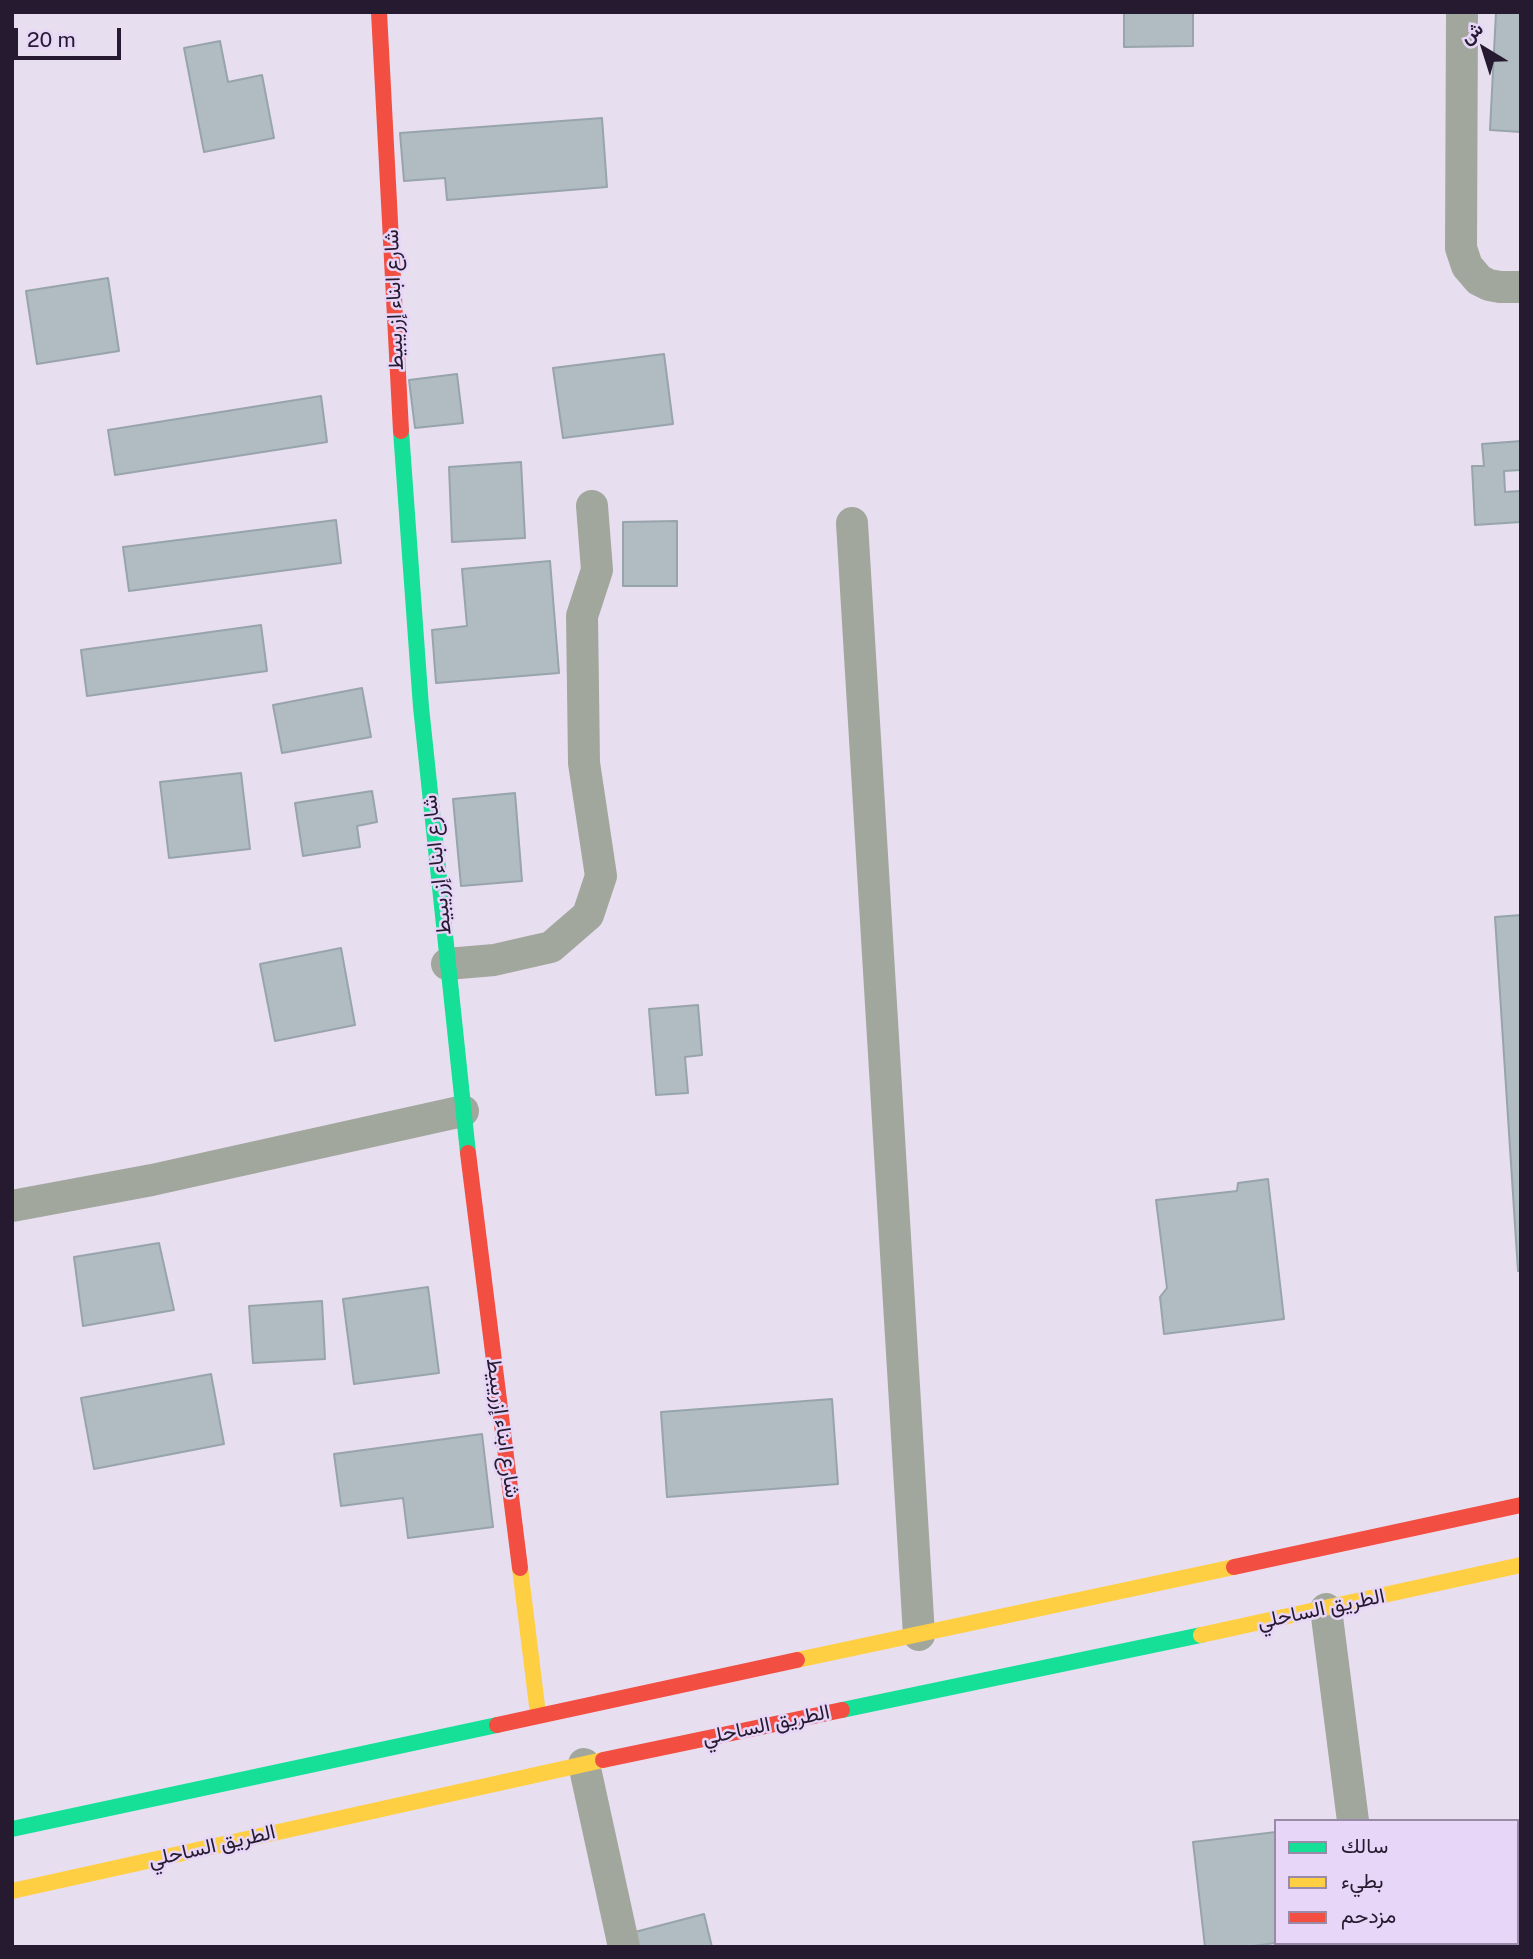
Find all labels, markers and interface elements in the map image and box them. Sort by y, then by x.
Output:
scale bar [18,14,124,58]
north arrow [1449,14,1519,84]
text: ش [1455,17,1487,48]
text: 20 m [27,27,76,52]
street label: شارع ابناء إزريبيط [379,229,409,371]
street label: شارع ابناء إزريبيط [417,794,457,936]
street label: شارع ابناء إزريبيط [481,1356,525,1500]
street label: الطريق الساحلي [1255,1583,1387,1635]
street label: الطريق الساحلي [700,1699,832,1751]
street label: الطريق الساحلي [146,1819,278,1873]
legend [1274,1819,1519,1945]
text: سالك [1341,1833,1388,1858]
text: بطيء [1341,1868,1384,1893]
text: مزدحم [1341,1903,1396,1928]

